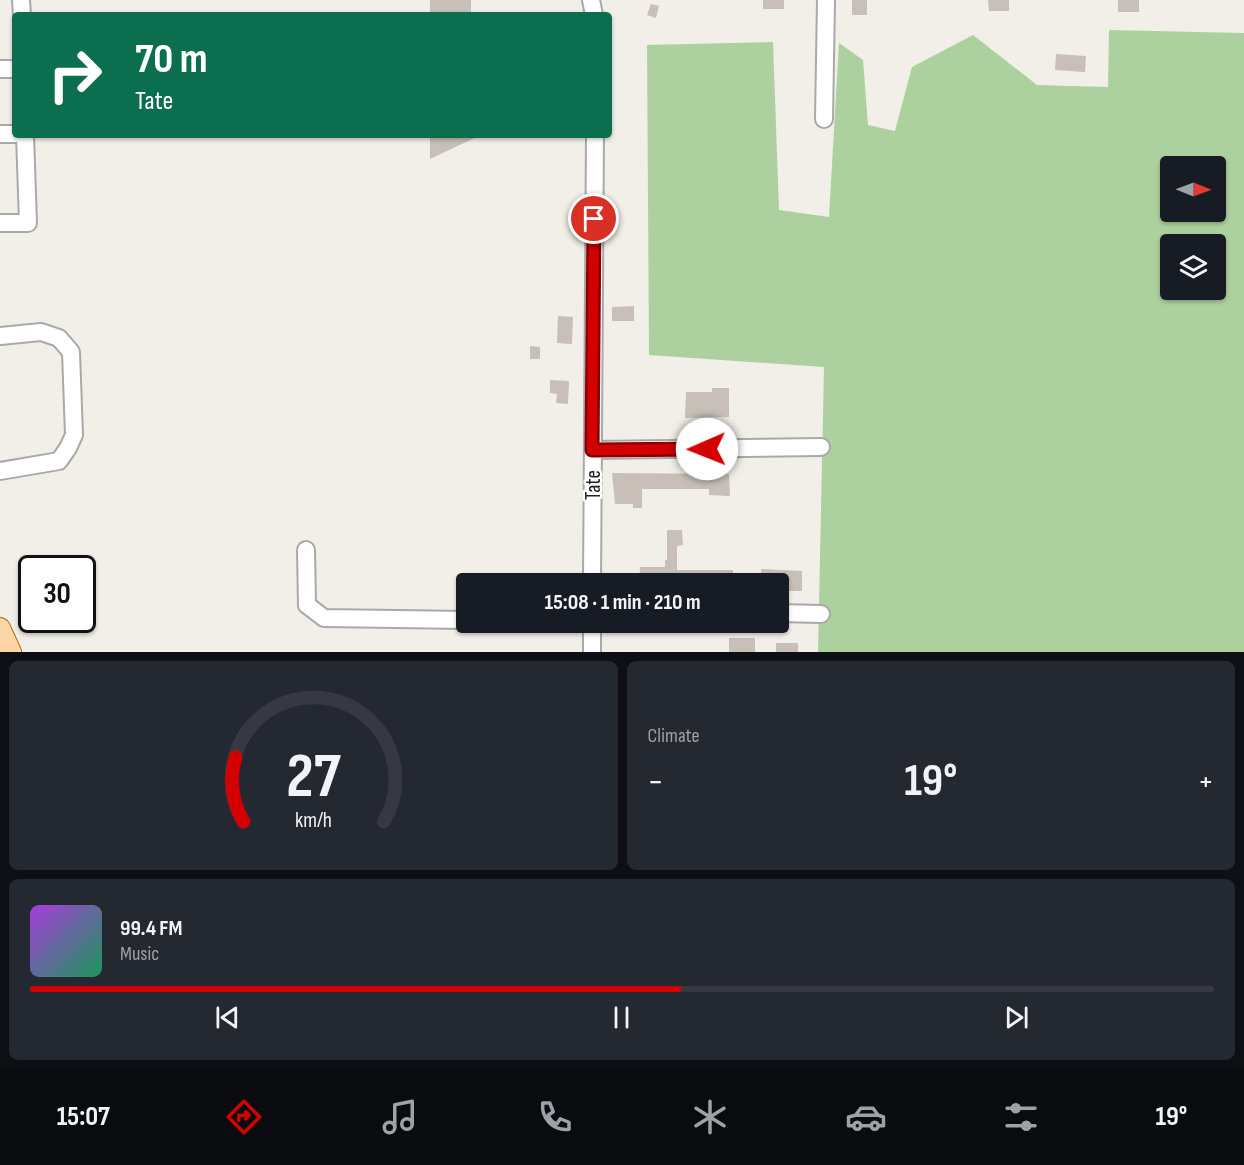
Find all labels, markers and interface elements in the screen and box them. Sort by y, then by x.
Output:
text: 70 m [135,34,208,85]
icon: right [36,36,114,114]
text: Tate [135,85,173,117]
north arrow [1160,156,1226,222]
map controls [1160,156,1226,300]
pin [568,193,619,244]
icon: arrive [577,202,610,235]
button: layers [1160,234,1226,300]
position arrow [675,417,739,481]
street label: Tate [581,470,606,500]
speed limit sign: 30 [18,555,96,633]
text: 15:08 · 1 min · 210 m [544,589,701,616]
text: Climate [648,724,700,748]
text: 27 [286,740,341,815]
text: 19° [904,754,957,809]
text: − [648,762,664,802]
text: + [1198,762,1214,802]
text: km/h [295,809,332,834]
text: 99.4 FM [120,915,182,942]
text: Music [120,942,159,966]
icon: previous [211,1001,244,1034]
icon: pause [605,1001,638,1034]
icon: next [1000,1001,1033,1034]
icon: directions [223,1096,265,1138]
icon: music [379,1096,421,1138]
icon: phone [534,1096,576,1138]
icon: climate [689,1096,731,1138]
icon: car [845,1096,887,1138]
icon: filters [1000,1096,1042,1138]
text: 15:07 [57,1101,110,1133]
text: 19° [1155,1101,1187,1133]

